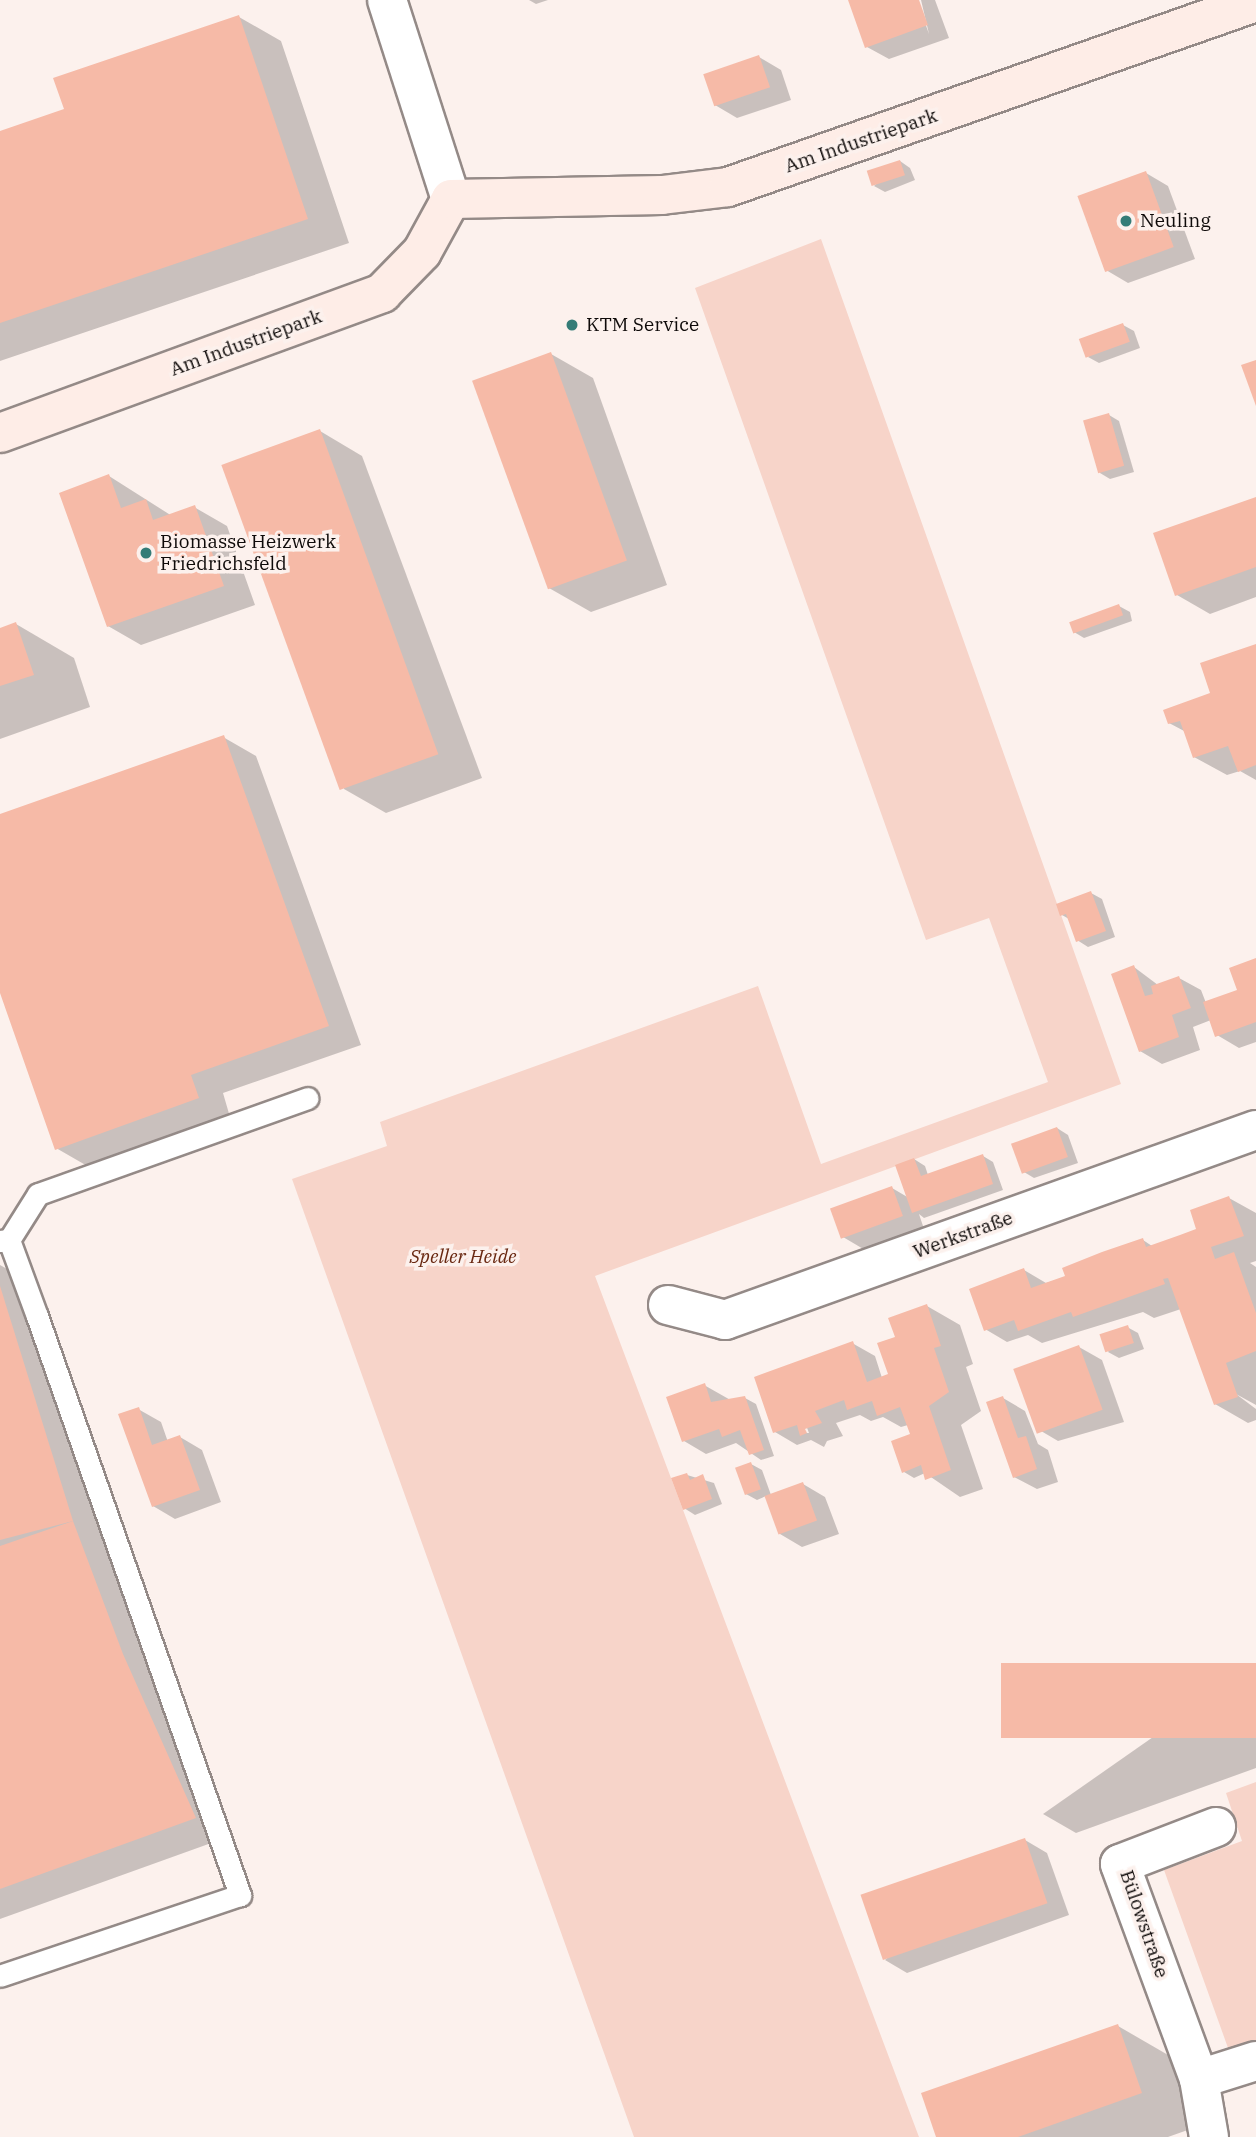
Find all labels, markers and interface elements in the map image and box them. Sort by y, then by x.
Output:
street label: Am Industriepark [782,104,940,178]
place label: Neuling [1140,210,1211,232]
marker: Neuling [1118,213,1134,229]
street label: Am Industriepark [167,305,325,381]
place label: KTM Service [586,314,699,336]
marker: KTM Service [564,317,580,333]
place label: Biomasse Heizwerk Friedrichsfeld [160,531,336,575]
marker: Biomasse Heizwerk Friedrichsfeld [138,545,154,561]
street label: Werkstraße [910,1206,1016,1264]
park label: Speller Heide [409,1246,517,1268]
street label: Bülowstraße [1115,1867,1173,1981]

